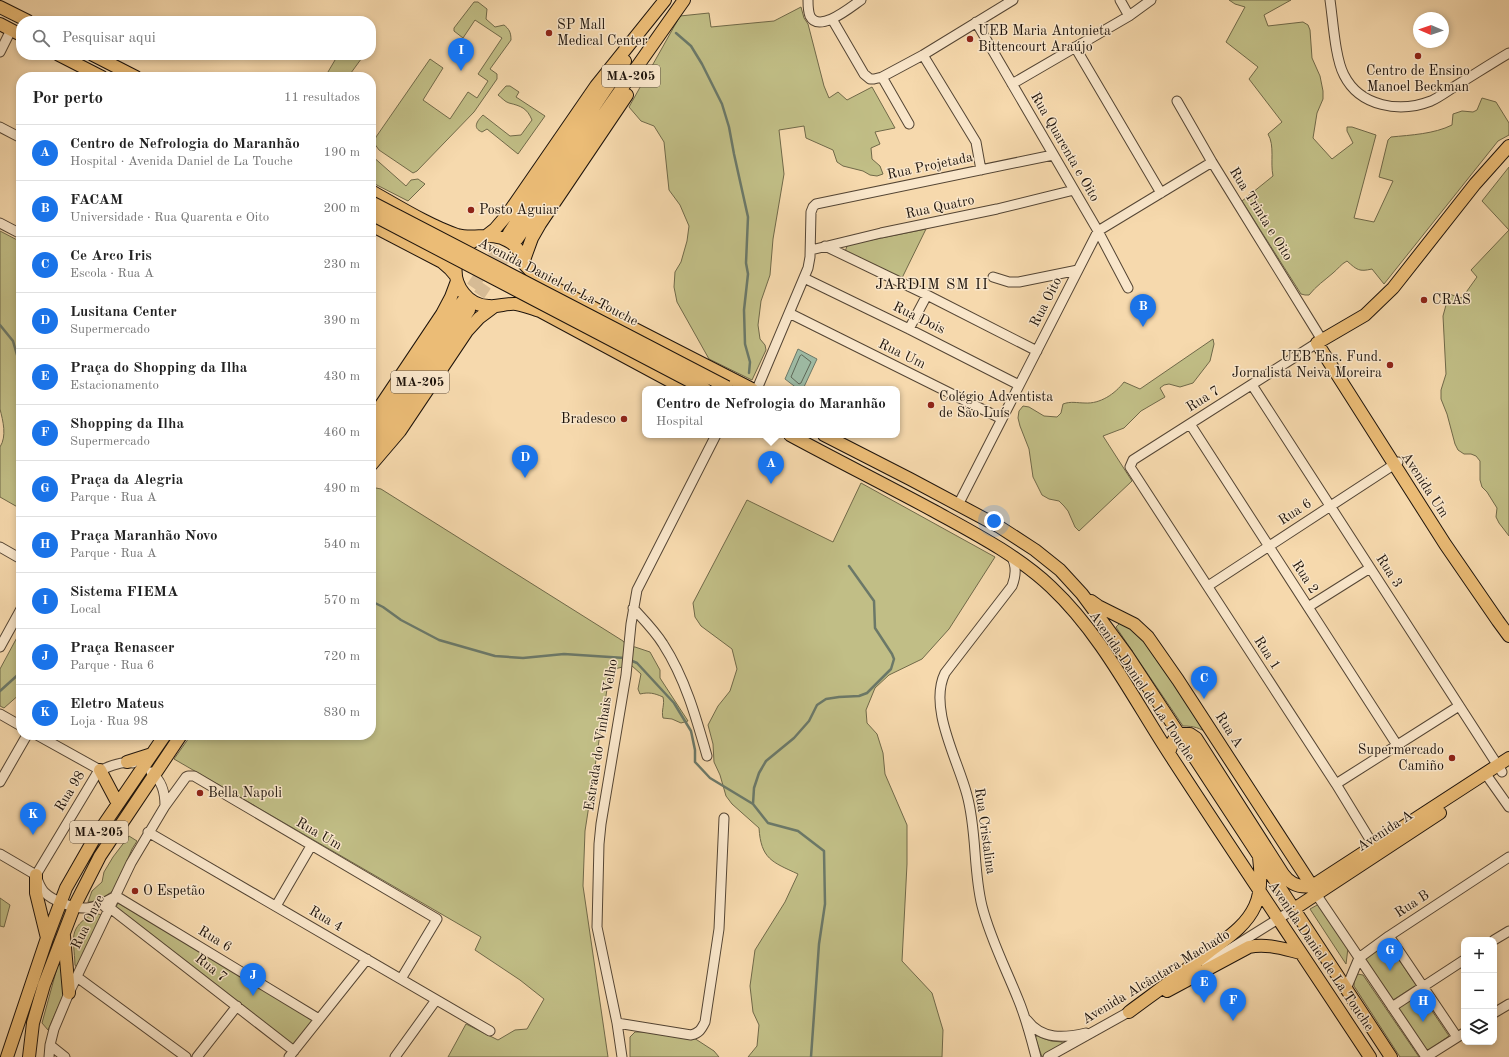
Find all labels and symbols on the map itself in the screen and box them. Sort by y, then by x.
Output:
north arrow [1413,12,1449,48]
place label: SP Mall Medical Center [557,18,648,48]
place label: UEB Maria Antonieta Bittencourt Araújo [978,24,1111,54]
marker: SP Mall Medical Center [544,28,554,38]
marker: UEB Maria Antonieta Bittencourt Araújo [965,34,975,44]
pin: I [448,38,474,71]
marker: Centro de Ensino Manoel Beckman [1413,51,1423,61]
place label: Centro de Ensino Manoel Beckman [1366,64,1470,94]
road number: MA-205 [602,65,660,87]
street label: Rua Quarenta e Oito [1028,90,1102,204]
street label: Rua Projetada [886,150,974,182]
street label: Rua Trinta e Oito [1227,165,1295,263]
street label: Rua Quatro [904,193,976,221]
place label: Posto Aguiar [479,203,559,217]
marker: Posto Aguiar [466,205,476,215]
street label: Avenida Daniel de La Touche [476,236,640,328]
street label: Rua Oito [1028,275,1064,329]
district label: JARDIM SM II [875,278,989,293]
place label: CRAS [1432,293,1471,307]
pin: B [1130,294,1156,327]
marker: CRAS [1419,295,1429,305]
street label: Rua Dois [891,299,947,337]
street label: Rua Um [876,337,928,371]
place label: UEB Ens. Fund. Jornalista Neiva Moreira [1232,350,1382,380]
marker: UEB Ens. Fund. Jornalista Neiva Moreira [1385,360,1395,370]
road number: MA-205 [391,371,449,393]
street label: Rua 7 [1184,383,1222,415]
place label: Colégio Adventista de São Luís [939,390,1053,420]
marker: Colégio Adventista de São Luís [926,400,936,410]
place label: Bradesco [561,412,616,426]
marker: Bradesco [619,414,629,424]
pin: D [512,445,538,478]
street label: Avenida Um [1399,450,1451,520]
pin: A [758,451,784,484]
street label: Rua 6 [1276,496,1314,528]
your location [984,511,1004,531]
street label: Rua 3 [1373,552,1405,590]
street label: Rua 2 [1289,558,1321,596]
street label: Avenida Daniel de La Touche [1087,609,1197,763]
street label: Rua 1 [1251,634,1283,672]
street label: Estrada do Vinhais Velho [582,658,620,812]
pin: C [1191,666,1217,699]
street label: Rua A [1212,710,1246,750]
place label: Supermercado Camiño [1358,743,1444,773]
marker: Supermercado Camiño [1447,753,1457,763]
street label: Rua 98 [53,768,87,814]
place label: Bella Napoli [208,786,282,800]
street label: Rua Cristalina [972,787,998,875]
marker: Bella Napoli [195,788,205,798]
pin: K [20,802,46,835]
street label: Avenida A [1355,808,1416,854]
street label: Rua Um [294,815,344,853]
road number: MA-205 [70,821,128,843]
street label: Avenida Daniel de La Touche [1266,879,1376,1033]
place label: O Espetão [143,884,205,898]
marker: O Espetão [130,886,140,896]
street label: Rua B [1392,888,1432,920]
street label: Rua Onze [69,893,107,951]
street label: Rua 4 [307,904,345,934]
street label: Rua 6 [196,924,234,954]
street label: Avenida Alcântara Machado [1080,927,1232,1027]
pin: G [1377,938,1403,971]
street label: Rua 7 [192,951,230,985]
pin: J [240,963,266,996]
pin: E [1191,970,1217,1003]
pin: F [1220,988,1246,1021]
pin: H [1410,989,1436,1022]

